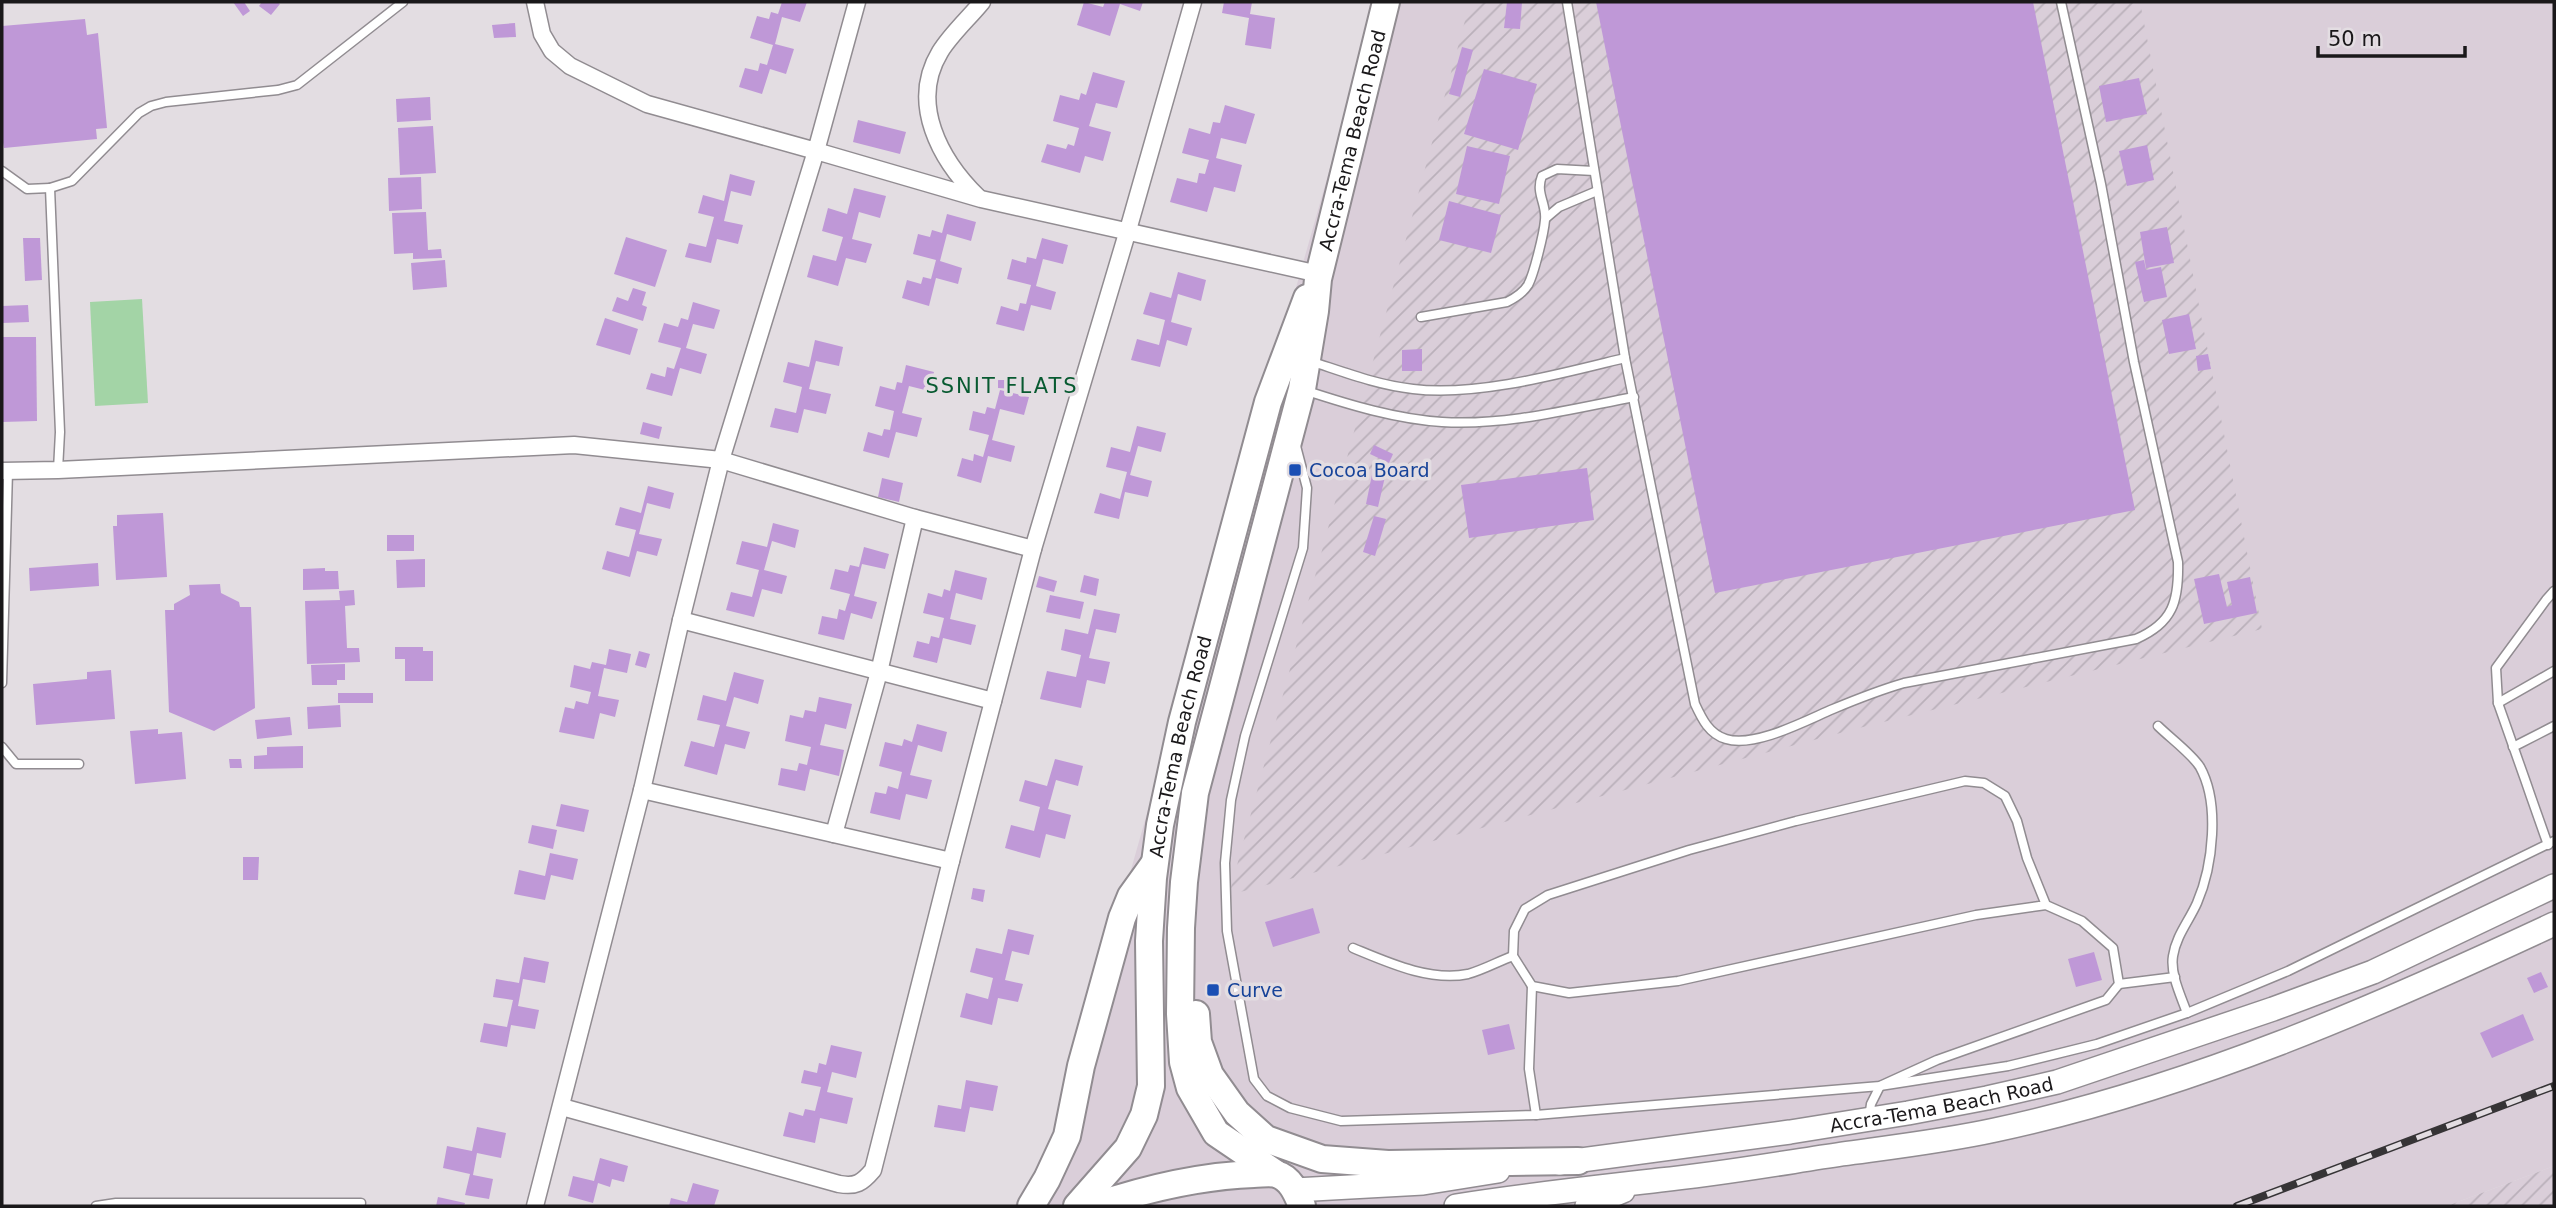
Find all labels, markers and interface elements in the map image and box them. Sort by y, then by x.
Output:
scale bar [2318,14,2465,58]
street label: Accra-Tema Beach Road [1314,27,1390,253]
text: 50 m [2328,27,2382,51]
district label: SSNIT FLATS [925,374,1079,398]
place label: Cocoa Board [1309,459,1430,481]
marker: Cocoa Board [1287,462,1303,478]
street label: Accra-Tema Beach Road [1145,633,1216,859]
place label: Curve [1227,979,1283,1001]
marker: Curve [1205,982,1221,998]
street label: Accra-Tema Beach Road [1828,1072,2055,1136]

